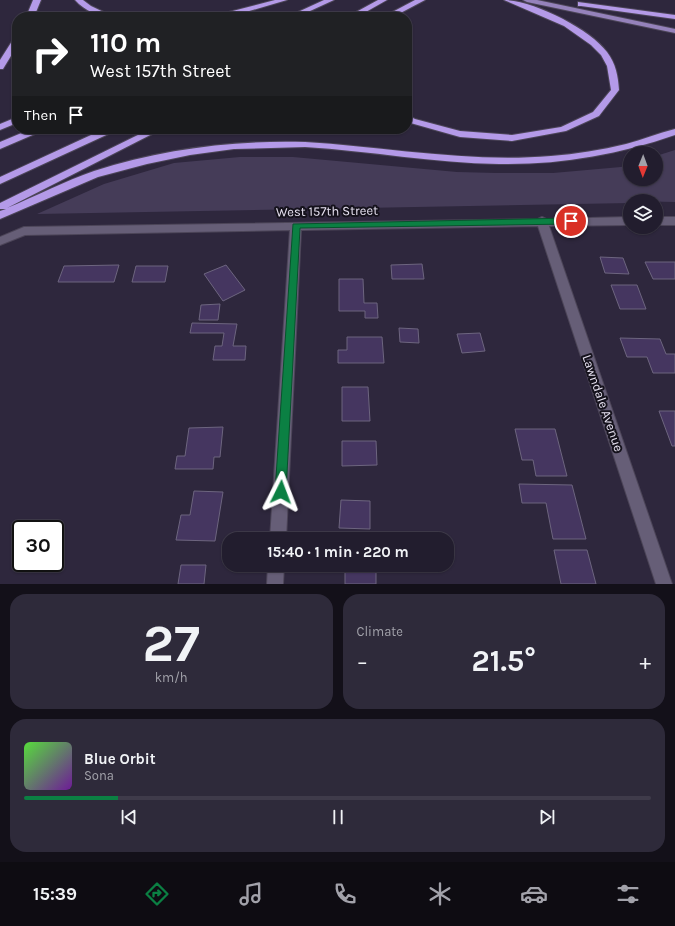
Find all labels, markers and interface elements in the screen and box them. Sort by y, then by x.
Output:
text: 110 m [90,26,161,59]
icon: right [24,28,76,80]
text: West 157th Street [90,60,231,82]
icon: arrive [65,104,87,126]
text: Then [24,106,57,124]
north arrow [623,146,663,186]
map controls [623,146,663,234]
button: layers [623,194,663,234]
street label: West 157th Street [276,203,378,219]
pin [554,204,588,238]
icon: arrive [560,210,582,232]
street label: Lawndale Avenue [579,353,627,454]
position arrow [260,471,302,513]
speed limit sign: 30 [12,520,64,572]
text: 15:40 · 1 min · 220 m [267,543,409,561]
text: 27 [143,613,200,674]
text: Climate [357,624,403,639]
text: 21.5° [472,643,536,679]
text: − [357,649,368,675]
text: + [639,649,651,675]
text: km/h [155,670,188,685]
text: Blue Orbit [84,750,156,768]
text: Sona [84,768,114,783]
icon: previous [118,806,140,828]
icon: pause [327,806,349,828]
icon: next [536,806,558,828]
icon: directions [143,880,171,908]
icon: music [237,880,265,908]
icon: phone [331,880,359,908]
icon: climate [426,880,454,908]
icon: car [520,880,548,908]
icon: filters [614,880,642,908]
text: 15:39 [33,883,77,905]

